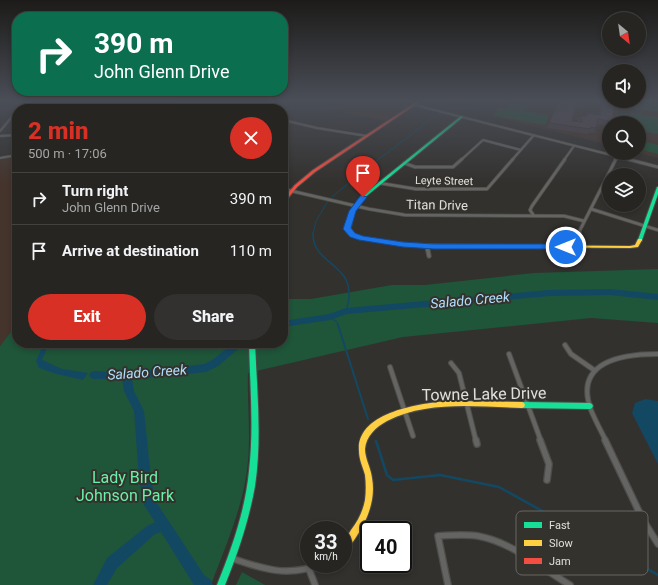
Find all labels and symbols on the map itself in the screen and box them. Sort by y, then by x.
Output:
north arrow [602,12,646,56]
pin [346,156,380,197]
street label: Leyte Street [415,174,474,188]
street label: Titan Drive [406,197,468,213]
position arrow [545,226,587,268]
water label: Salado Creek [430,288,511,311]
water label: Salado Creek [107,361,188,383]
street label: Towne Lake Drive [421,383,547,405]
park label: Lady Bird Johnson Park [76,468,175,505]
legend [516,511,648,575]
text: Fast [549,519,571,532]
speed limit sign: 40 [360,521,412,573]
text: Slow [549,537,573,550]
text: Jam [549,555,571,568]

